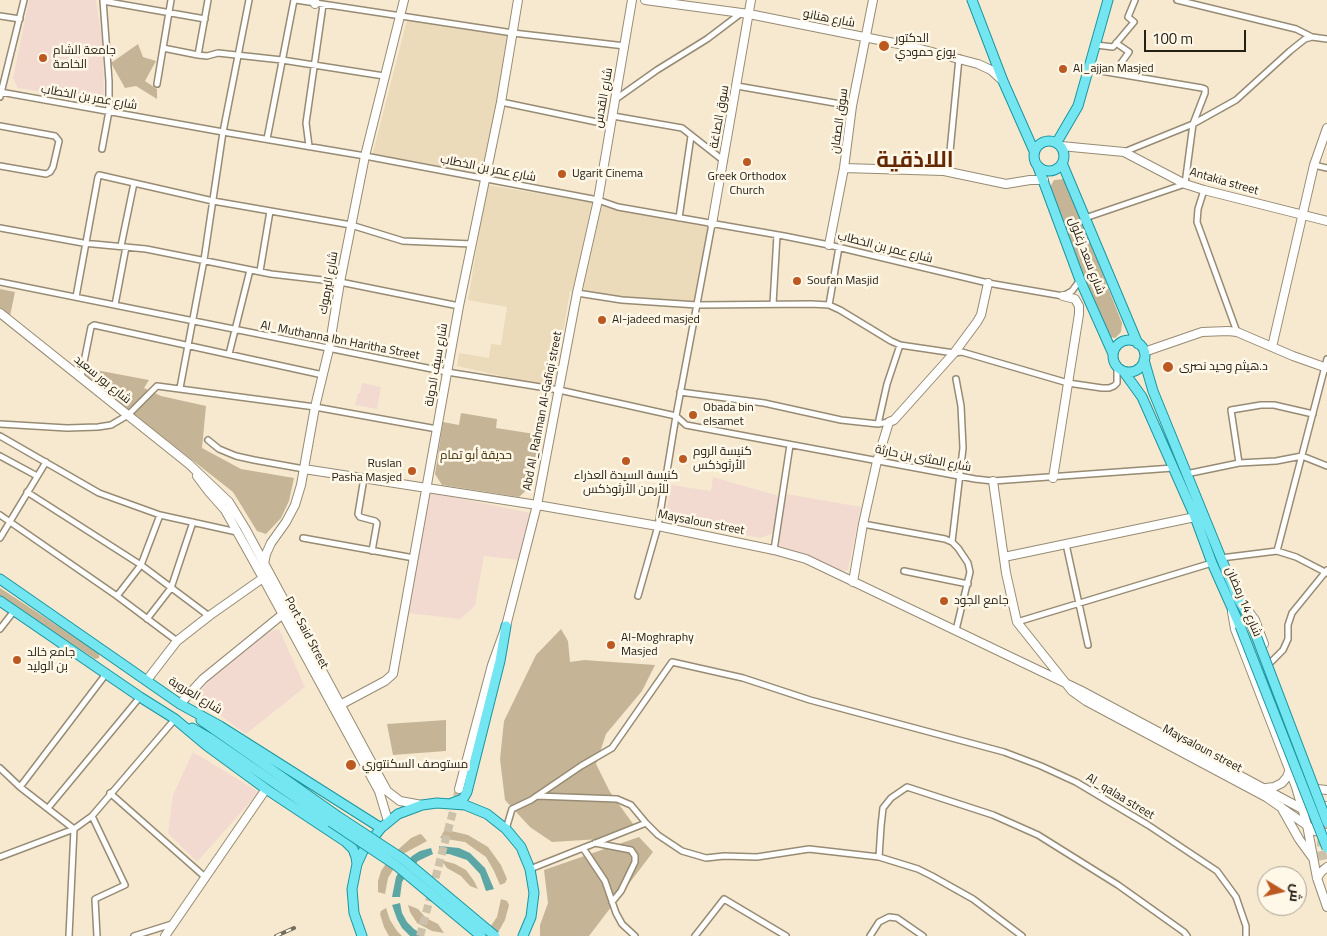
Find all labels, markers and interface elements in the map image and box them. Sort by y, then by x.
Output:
street label: شارع هنانو [802,7,856,31]
scale bar [1147,20,1250,52]
text: 100 m [1152,27,1193,50]
place label: الدكتور يوزع حمودي [895,32,956,60]
marker: الدكتور يوزع حمودي [877,39,891,53]
place label: جامعة الشام الخاصة [53,44,116,72]
marker: جامعة الشام الخاصة [37,52,49,64]
place label: Al_ajjan Masjed [1073,62,1154,76]
marker: Al_ajjan Masjed [1057,63,1069,75]
street label: شارع القدس [592,67,616,129]
street label: شارع عمر بن الخطاب [40,82,138,114]
street label: سوق الصاغة [707,84,733,150]
street label: سوق الصفان [828,87,852,155]
district label: اللاذقية [876,149,954,175]
street label: شارع عمر بن الخطاب [439,153,537,185]
marker: Greek Orthodox Church [741,156,753,168]
street label: Antakia street [1188,165,1260,199]
place label: Ugarit Cinema [572,167,643,181]
marker: Ugarit Cinema [556,168,568,180]
place label: Greek Orthodox Church [708,170,786,198]
street label: شارع سعد زغلول [1065,215,1107,297]
street label: شارع عمر بن الخطاب [836,229,934,267]
street label: شارع اليرموك [316,250,342,316]
place label: Soufan Masjid [807,274,879,288]
marker: Soufan Masjid [791,275,803,287]
place label: Al-jadeed masjed [612,313,700,327]
marker: Al-jadeed masjed [596,314,608,326]
street label: Al_Muthanna Ibn Haritha Street [259,319,421,363]
street label: شارع سيف الدولة [423,322,451,408]
street label: Abd Al_Rahman Al-Gafiqi street [520,330,566,492]
street label: شارع بور سعيد [71,353,133,407]
marker: د.هيثم وحيد نصرى [1161,360,1175,374]
place label: د.هيثم وحيد نصرى [1179,360,1268,374]
place label: Obada bin elsamet [703,401,754,429]
marker: Obada bin elsamet [687,409,699,421]
street label: شارع المثنى بن حارثة [874,443,972,475]
place label: كنيسة الروم الأرثوذكس [693,445,752,473]
park label: حديقة أبو تمام [440,449,512,463]
marker: كنيسة الروم الأرثوذكس [677,453,689,465]
marker: كنيسة السيدة العذراء للأرمن الأرثوذكس [620,455,632,467]
place label: Ruslan Pasha Masjed [332,457,402,485]
marker: Ruslan Pasha Masjed [406,465,418,477]
place label: كنيسة السيدة العذراء للأرمن الأرثوذكس [574,469,678,497]
street label: Maysaloun street [656,508,746,538]
street label: شارع 14 رمضان [1222,565,1264,639]
place label: جامع الجود [954,594,1009,608]
street label: Port Said Street [281,595,331,671]
marker: جامع الجود [938,595,950,607]
place label: Al-Moghraphy Masjed [621,631,694,659]
marker: Al-Moghraphy Masjed [605,639,617,651]
place label: جامع خالد بن الوليد [27,646,75,674]
marker: جامع خالد بن الوليد [11,654,23,666]
street label: شارع العروبة [165,674,225,718]
street label: Maysaloun street [1160,722,1244,776]
marker: مستوصف السكنتوري [344,758,358,772]
place label: مستوصف السكنتوري [362,758,468,772]
street label: Al_qalaa street [1083,771,1157,823]
north arrow [1257,866,1307,916]
text: ش [1285,883,1308,904]

